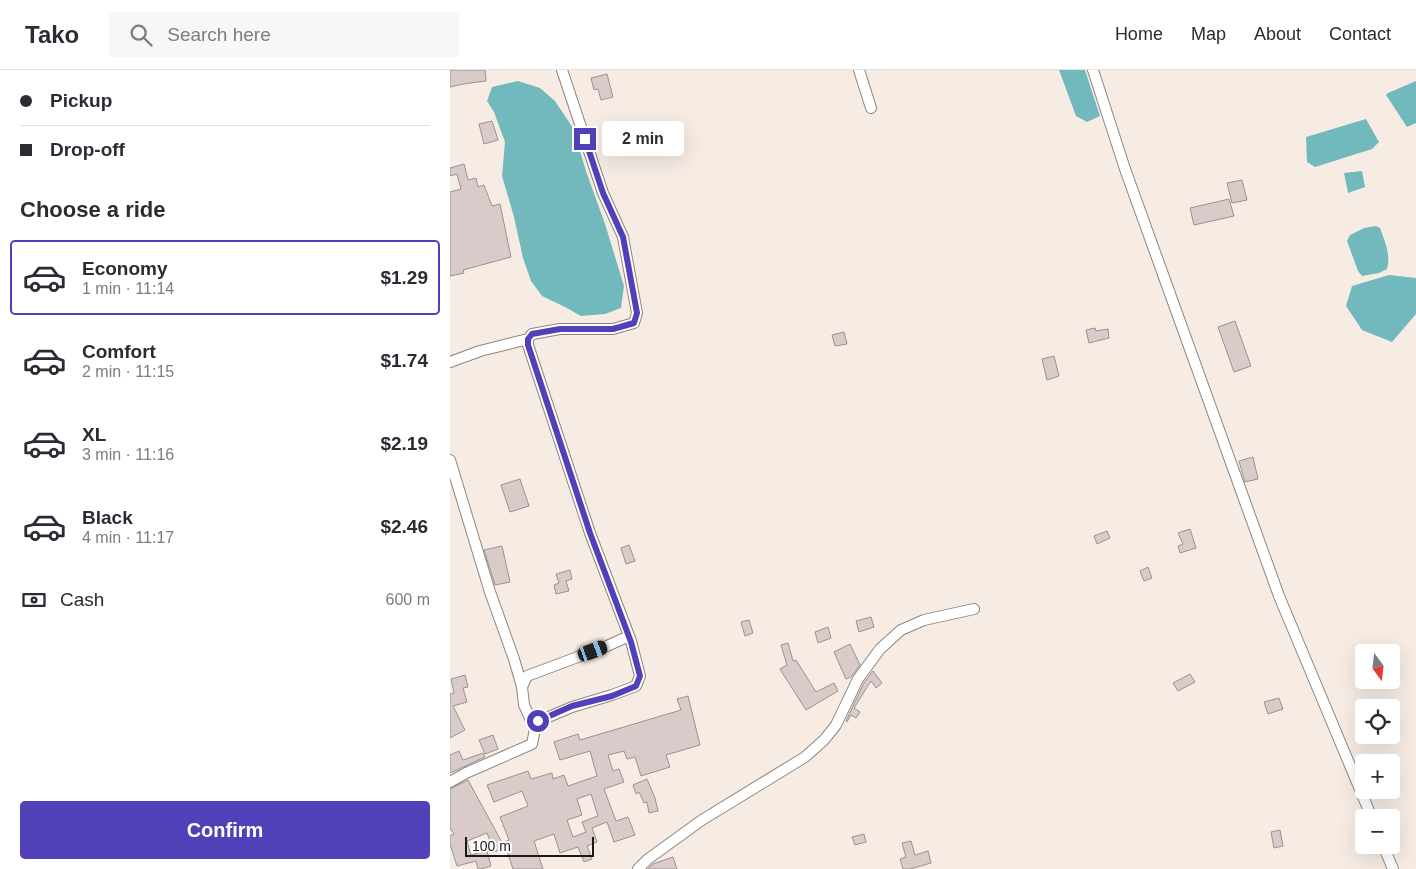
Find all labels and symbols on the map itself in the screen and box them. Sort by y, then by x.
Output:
callout: 2 min [602,122,685,156]
route end [574,128,596,150]
car [576,639,609,663]
north arrow [1355,644,1400,689]
route start [527,710,549,732]
scale bar [465,834,594,857]

